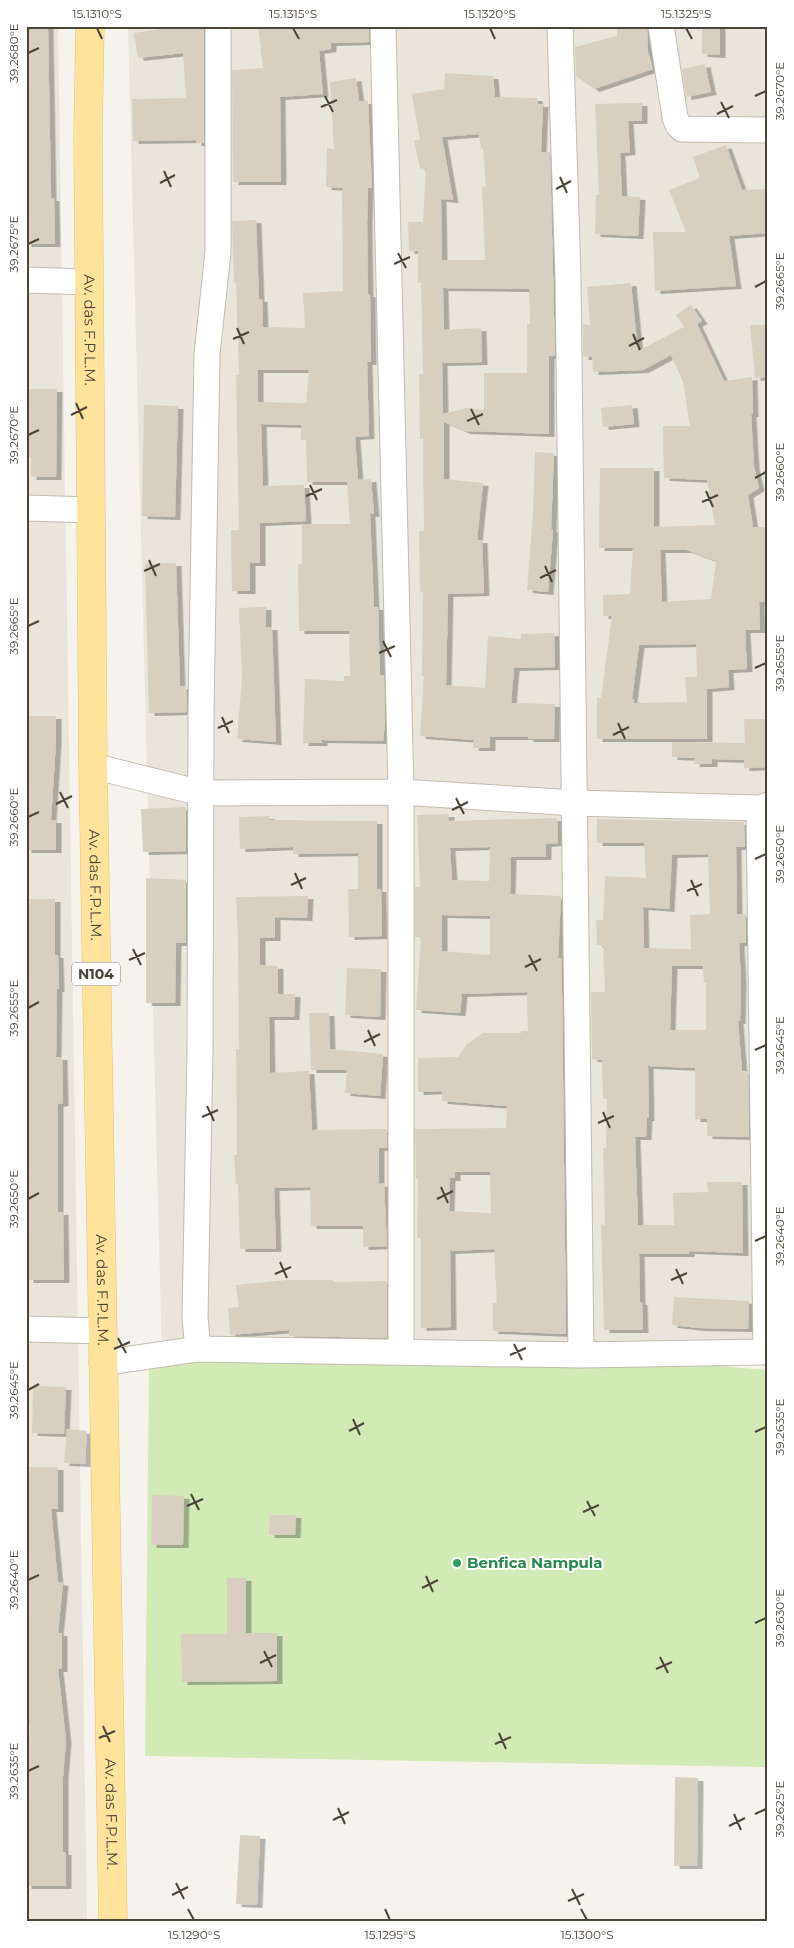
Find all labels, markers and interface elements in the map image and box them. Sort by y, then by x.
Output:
text: 15.1310°S [72,6,122,21]
text: 15.1315°S [269,6,317,21]
text: 15.1320°S [464,6,516,21]
text: 15.1325°S [661,6,711,21]
text: 39.2680°E [6,23,21,83]
text: 39.2670°E [772,62,787,120]
text: 39.2675°E [6,215,21,273]
text: 39.2665°E [772,252,787,310]
street label: Av. das F.P.L.M. [80,274,100,386]
text: 39.2670°E [6,406,21,464]
text: 39.2660°E [772,442,787,502]
text: 39.2665°E [6,597,21,655]
text: 39.2655°E [772,634,787,692]
text: 39.2660°E [6,787,21,847]
text: 39.2650°E [772,825,787,883]
street label: Av. das F.P.L.M. [85,829,106,941]
road number: N104 [72,962,120,986]
text: 39.2655°E [6,979,21,1037]
text: 39.2645°E [772,1016,787,1074]
text: 39.2650°E [6,1170,21,1228]
text: 39.2640°E [772,1206,787,1266]
street label: Av. das F.P.L.M. [92,1234,113,1346]
text: 39.2645°E [6,1361,21,1419]
text: 39.2635°E [772,1398,787,1456]
text: 39.2640°E [6,1550,21,1610]
place label: Benfica Nampula [467,1553,603,1572]
marker: Benfica Nampula [451,1557,463,1569]
text: 39.2630°E [772,1589,787,1647]
text: 39.2635°E [6,1742,21,1800]
street label: Av. das F.P.L.M. [101,1758,122,1870]
text: 39.2625°E [772,1780,787,1838]
text: 15.1290°S [168,1927,220,1942]
text: 15.1295°S [364,1927,416,1942]
text: 15.1300°S [560,1927,614,1942]

